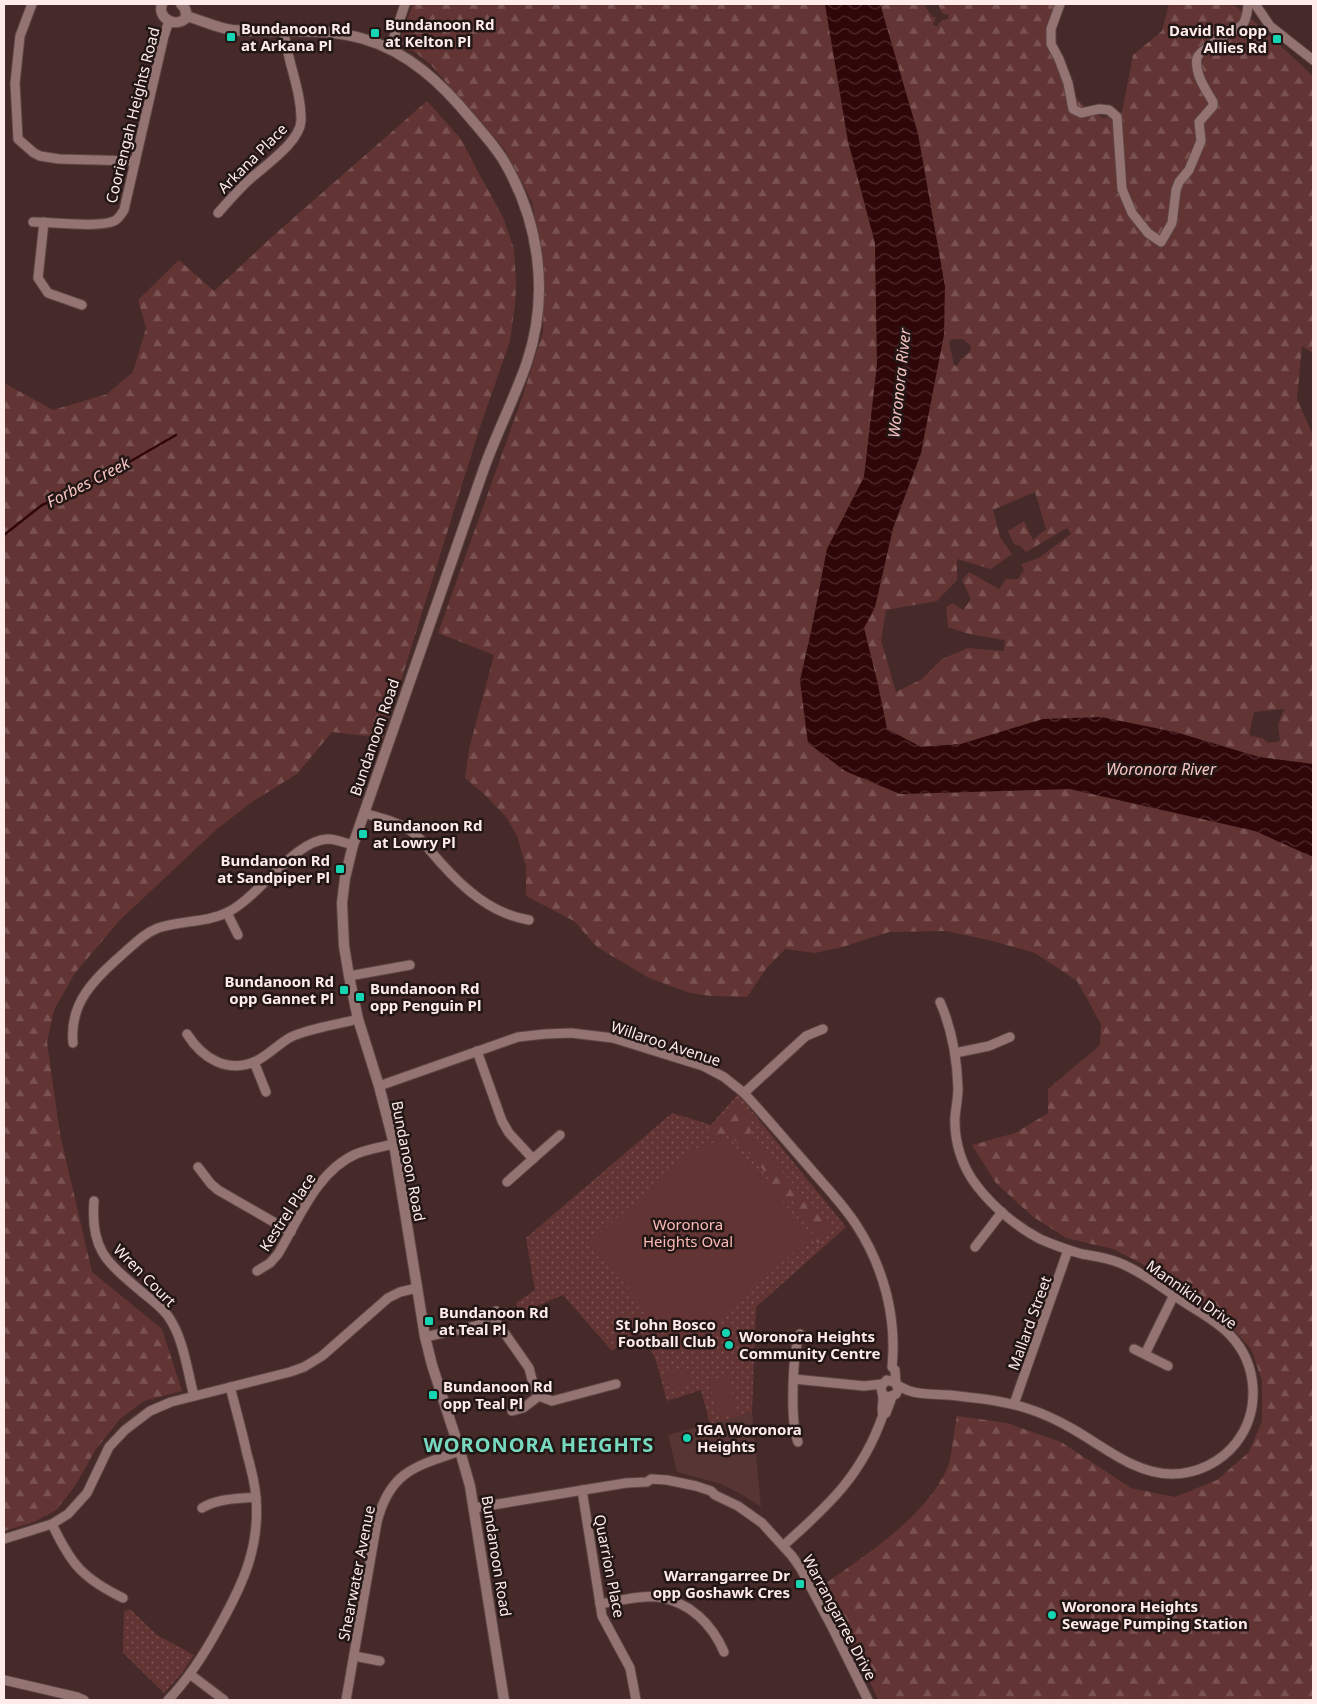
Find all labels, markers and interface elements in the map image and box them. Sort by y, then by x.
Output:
place label: Bundanoon Rd at Kelton Pl [385,14,494,51]
place label: Bundanoon Rd at Arkana Pl [241,18,350,55]
place label: David Rd opp Allies Rd [1169,20,1267,57]
street label: Cooriengah Heights Road [100,25,164,205]
marker: Bundanoon Rd at Kelton Pl [369,27,381,39]
marker: Bundanoon Rd at Arkana Pl [225,31,237,43]
marker: David Rd opp Allies Rd [1271,33,1283,45]
street label: Arkana Place [213,119,291,197]
water label: Woronora River [882,326,916,439]
water label: Forbes Creek [43,451,134,512]
street label: Bundanoon Road [345,676,403,798]
water label: Woronora River [1106,758,1217,780]
place label: Bundanoon Rd at Lowry Pl [373,815,482,852]
marker: Bundanoon Rd at Lowry Pl [357,828,369,840]
place label: Bundanoon Rd at Sandpiper Pl [217,850,330,887]
marker: Bundanoon Rd at Sandpiper Pl [334,863,346,875]
place label: Bundanoon Rd opp Gannet Pl [225,971,334,1008]
place label: Bundanoon Rd opp Penguin Pl [370,978,481,1015]
marker: Bundanoon Rd opp Gannet Pl [338,984,350,996]
marker: Bundanoon Rd opp Penguin Pl [354,991,366,1003]
street label: Willaroo Avenue [608,1016,724,1070]
street label: Bundanoon Road [387,1099,431,1223]
street label: Kestrel Place [254,1169,320,1255]
park label: Woronora Heights Oval [643,1214,733,1251]
street label: Wren Court [109,1239,181,1311]
street label: Mannikin Drive [1143,1255,1241,1333]
street label: Mallard Street [1003,1272,1056,1373]
place label: Bundanoon Rd at Teal Pl [439,1302,548,1339]
place label: St John Bosco Football Club [616,1314,716,1351]
marker: Bundanoon Rd at Teal Pl [423,1315,435,1327]
place label: Woronora Heights Community Centre [739,1326,880,1363]
marker: St John Bosco Football Club [720,1327,732,1339]
marker: Woronora Heights Community Centre [723,1339,735,1351]
place label: Bundanoon Rd opp Teal Pl [443,1376,552,1413]
marker: Bundanoon Rd opp Teal Pl [427,1389,439,1401]
place label: IGA Woronora Heights [697,1419,802,1456]
district label: WORONORA HEIGHTS [424,1431,654,1458]
marker: IGA Woronora Heights [681,1432,693,1444]
street label: Bundanoon Road [478,1494,516,1618]
street label: Shearwater Avenue [333,1504,379,1642]
street label: Quarrion Place [590,1513,630,1619]
street label: Warrangarree Drive [798,1551,882,1683]
place label: Warrangarree Dr opp Goshawk Cres [653,1565,790,1602]
marker: Warrangarree Dr opp Goshawk Cres [794,1578,806,1590]
place label: Woronora Heights Sewage Pumping Station [1062,1596,1248,1633]
marker: Woronora Heights Sewage Pumping Station [1046,1609,1058,1621]

